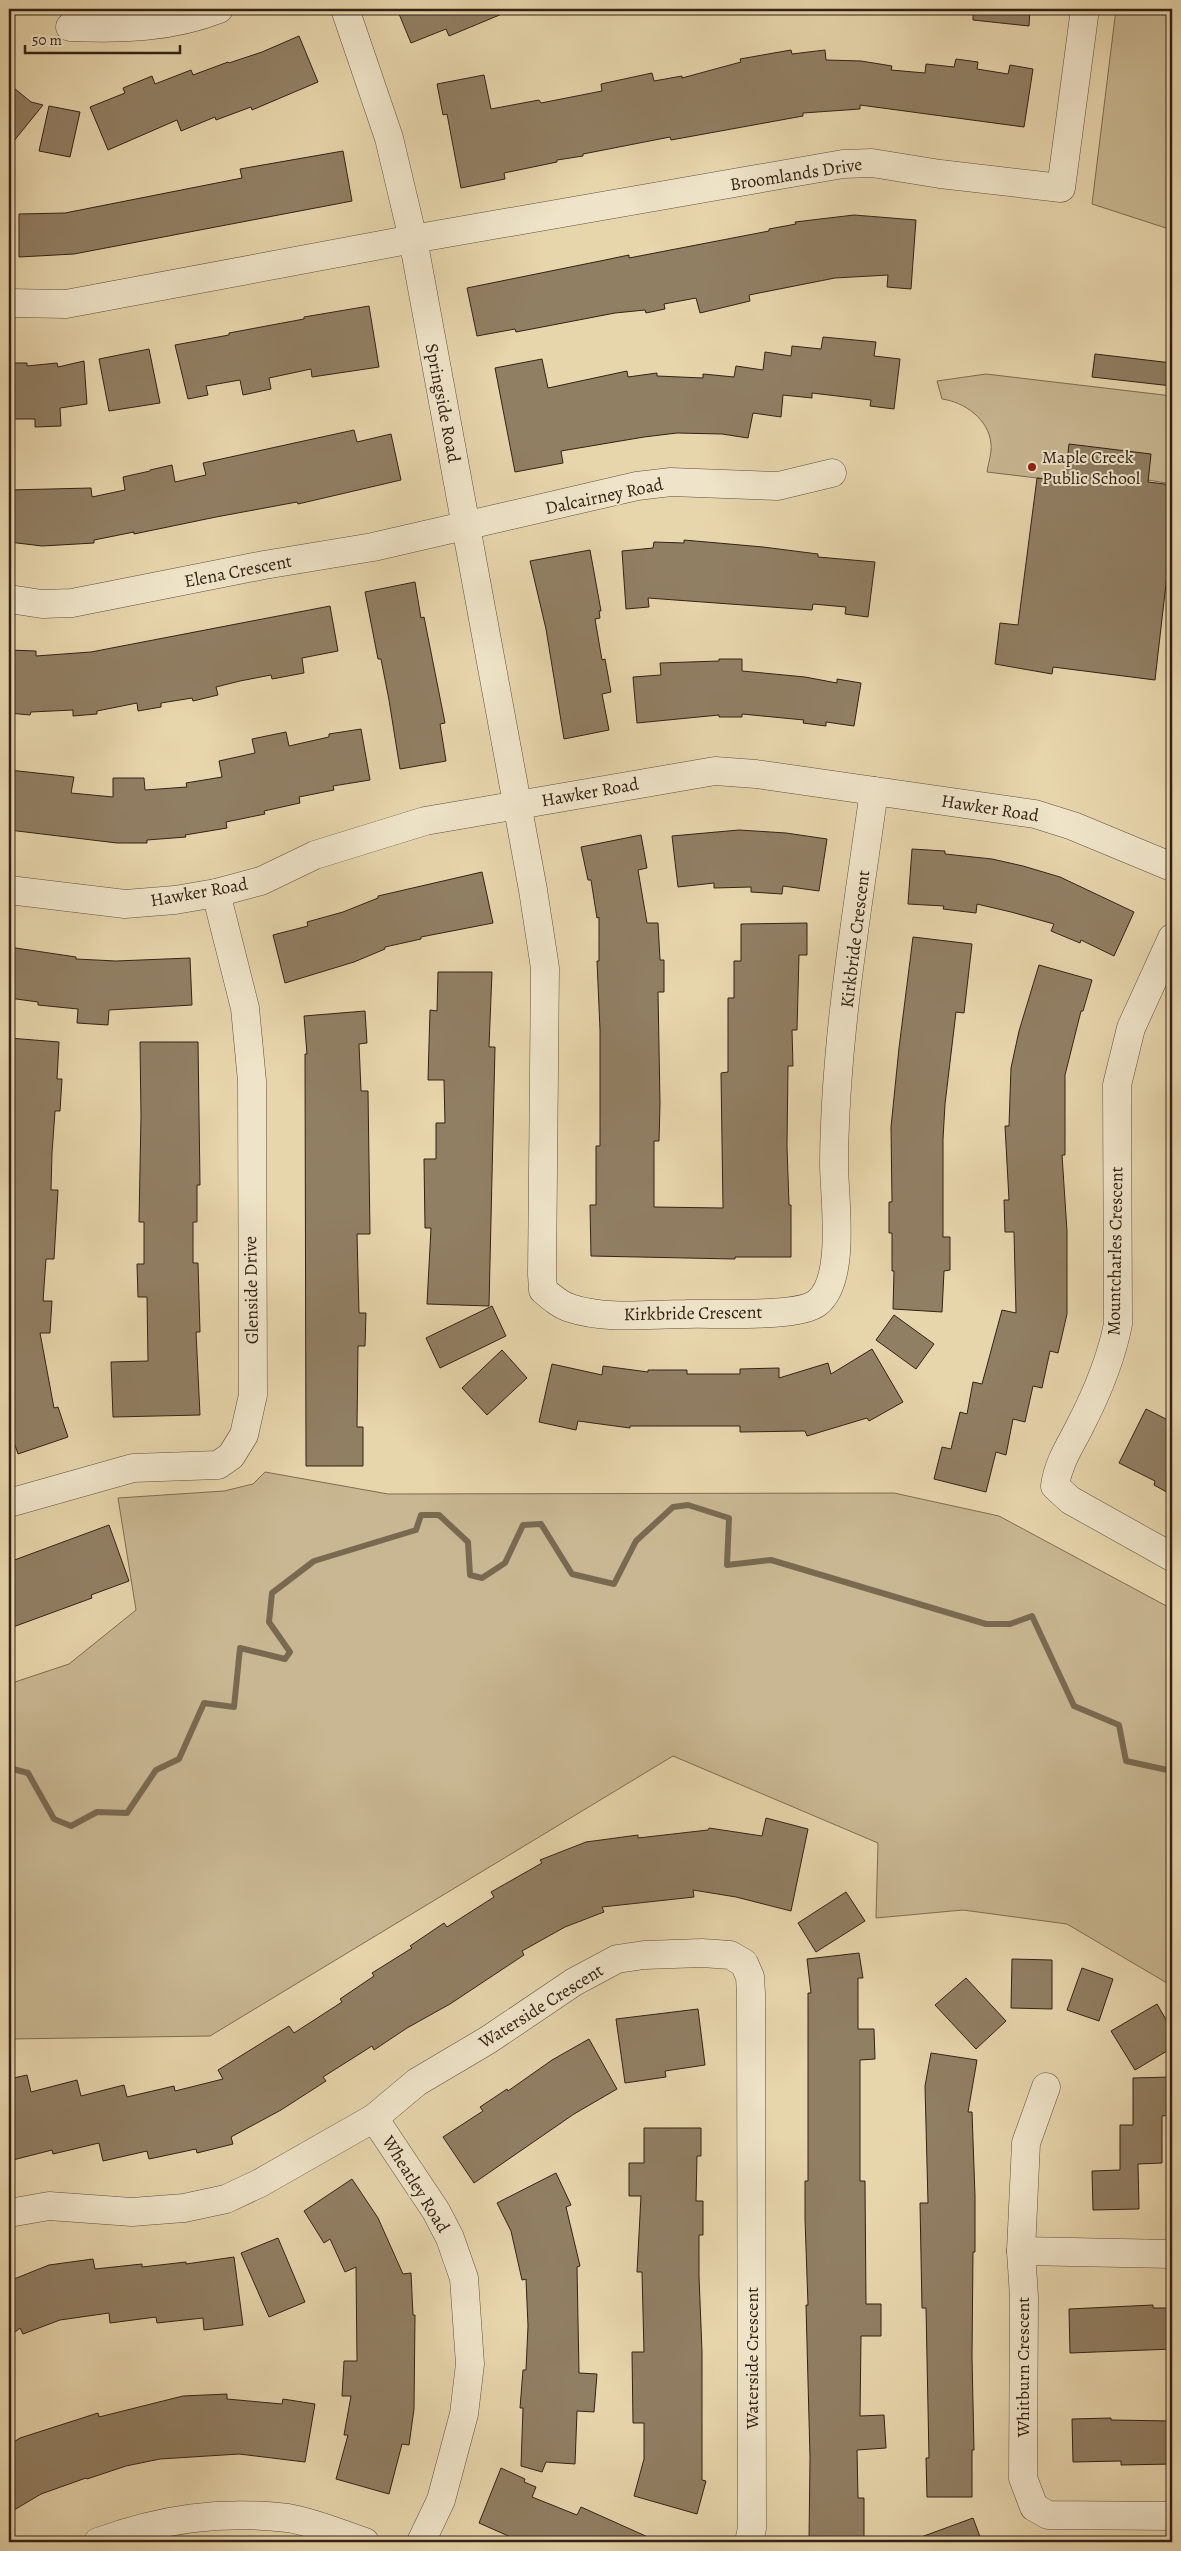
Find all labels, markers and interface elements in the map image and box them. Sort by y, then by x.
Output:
scale bar [25,22,180,54]
text: 50 m [32,30,62,50]
street label: Broomlands Drive [728,152,864,196]
street label: Springside Road [420,341,466,465]
place label: Maple Creek Public School [1042,445,1141,490]
marker: Maple Creek Public School [1026,461,1038,473]
street label: Dalcairney Road [543,472,666,520]
street label: Elena Crescent [182,549,294,593]
street label: Hawker Road [539,772,641,812]
street label: Hawker Road [939,788,1041,828]
street label: Kirkbride Crescent [835,869,875,1009]
street label: Hawker Road [148,872,250,912]
street label: Mountcharles Crescent [1102,1166,1128,1336]
street label: Glenside Drive [238,1236,264,1344]
street label: Kirkbride Crescent [623,1300,763,1326]
street label: Waterside Crescent [473,1958,608,2054]
street label: Wheatley Road [376,2130,456,2237]
street label: Waterside Crescent [740,2287,764,2430]
street label: Whitburn Crescent [1011,2297,1035,2438]

